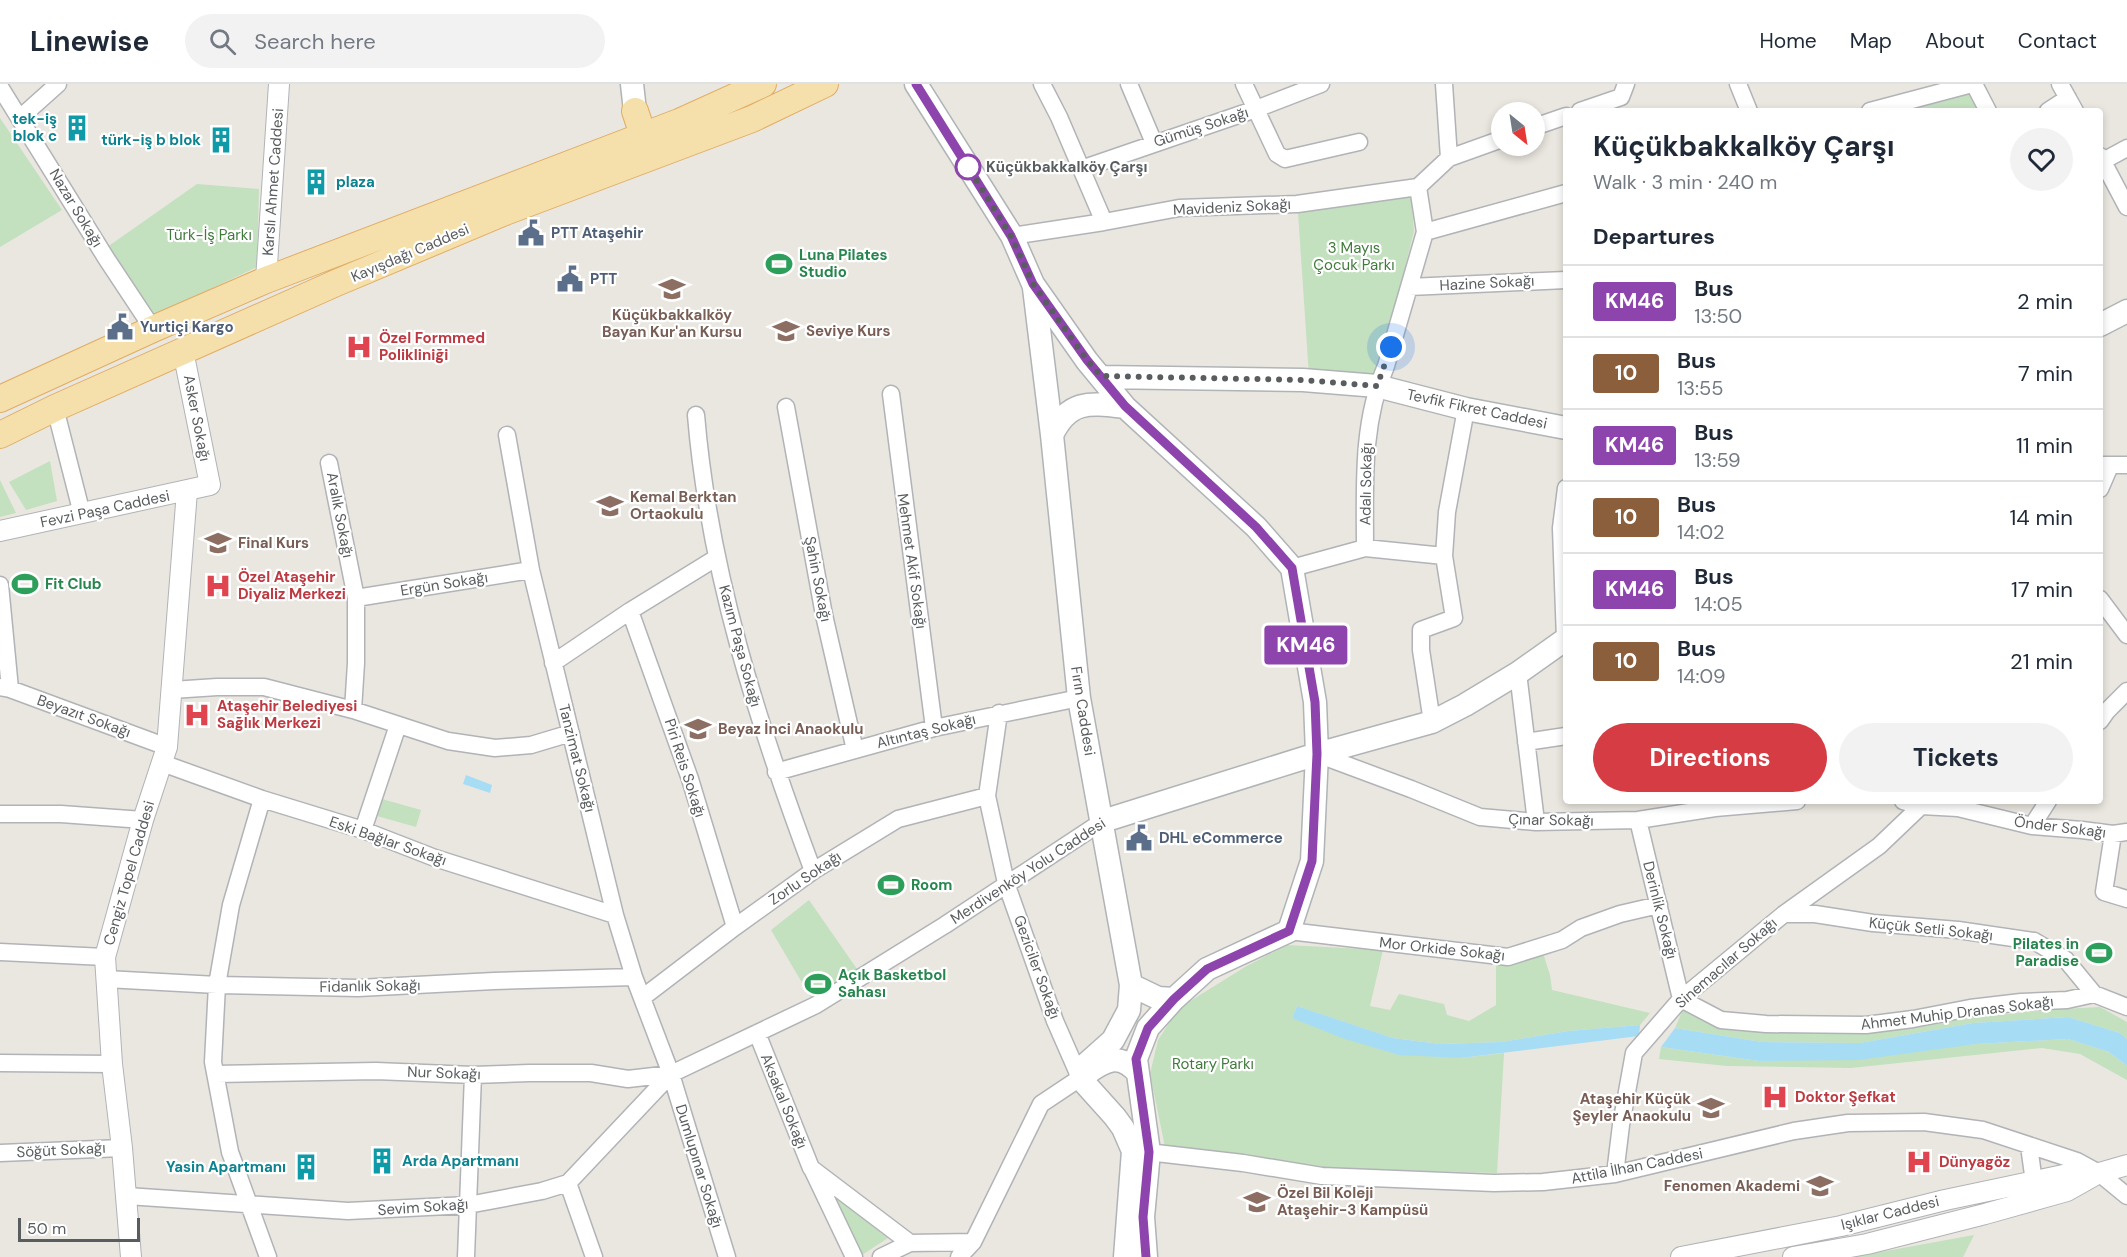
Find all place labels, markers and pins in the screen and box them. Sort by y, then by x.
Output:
place label: tek-iş blok c [12,109,57,146]
building icon: tek-iş blok c [62,113,92,143]
building icon: türk-iş b blok [206,125,236,155]
place label: türk-iş b blok [101,130,201,150]
marker: Küçükbakkalköy Çarşı [955,154,981,180]
place label: Küçükbakkalköy Çarşı [986,157,1147,177]
building icon: plaza [301,167,331,197]
place label: plaza [336,172,375,192]
public building icon: PTT Ataşehir [516,218,546,248]
place label: PTT Ataşehir [551,223,643,243]
place label: Luna Pilates Studio [799,245,888,282]
sports icon: Luna Pilates Studio [764,249,794,279]
public building icon: PTT [555,264,585,294]
place label: PTT [590,269,617,289]
school or university icon: Küçükbakkalköy Bayan Kur'an Kursu [657,274,687,304]
place label: Küçükbakkalköy Bayan Kur'an Kursu [602,305,742,342]
public building icon: Yurtiçi Kargo [105,312,135,342]
school or university icon: Seviye Kurs [771,316,801,346]
place label: Yurtiçi Kargo [140,317,234,337]
place label: Seviye Kurs [806,321,890,341]
place label: Özel Formmed Polikliniği [379,328,485,365]
hospital icon: Özel Formmed Polikliniği [344,332,374,362]
place label: Kemal Berktan Ortaokulu [630,487,737,524]
school or university icon: Kemal Berktan Ortaokulu [595,491,625,521]
school or university icon: Final Kurs [203,528,233,558]
place label: Final Kurs [238,533,309,553]
place label: Özel Ataşehir Diyaliz Merkezi [238,567,346,604]
sports icon: Fit Club [10,569,40,599]
hospital icon: Özel Ataşehir Diyaliz Merkezi [203,571,233,601]
place label: Fit Club [45,574,102,594]
place label: Ataşehir Belediyesi Sağlık Merkezi [217,696,357,733]
hospital icon: Ataşehir Belediyesi Sağlık Merkezi [182,700,212,730]
school or university icon: Beyaz İnci Anaokulu [683,714,713,744]
place label: Beyaz İnci Anaokulu [718,719,863,739]
public building icon: DHL eCommerce [1124,823,1154,853]
place label: DHL eCommerce [1159,828,1283,848]
sports icon: Room [876,870,906,900]
place label: Room [911,875,952,895]
place label: Pilates in Paradise [2013,934,2079,971]
sports icon: Pilates in Paradise [2084,938,2114,968]
place label: Açık Basketbol Sahası [838,965,946,1002]
sports icon: Açık Basketbol Sahası [803,969,833,999]
hospital icon: Doktor Şefkat [1760,1082,1790,1112]
place label: Doktor Şefkat [1795,1087,1896,1107]
place label: Ataşehir Küçük Şeyler Anaokulu [1573,1089,1691,1126]
school or university icon: Ataşehir Küçük Şeyler Anaokulu [1696,1093,1726,1123]
building icon: Arda Apartmanı [367,1146,397,1176]
hospital icon: Dünyagöz [1904,1147,1934,1177]
place label: Arda Apartmanı [402,1151,519,1171]
building icon: Yasin Apartmanı [291,1152,321,1182]
place label: Dünyagöz [1939,1152,2010,1172]
place label: Yasin Apartmanı [166,1157,286,1177]
school or university icon: Fenomen Akademi [1805,1171,1835,1201]
place label: Fenomen Akademi [1664,1176,1800,1196]
place label: Özel Bil Koleji Ataşehir-3 Kampüsü [1277,1183,1428,1220]
school or university icon: Özel Bil Koleji Ataşehir-3 Kampüsü [1242,1187,1272,1217]

